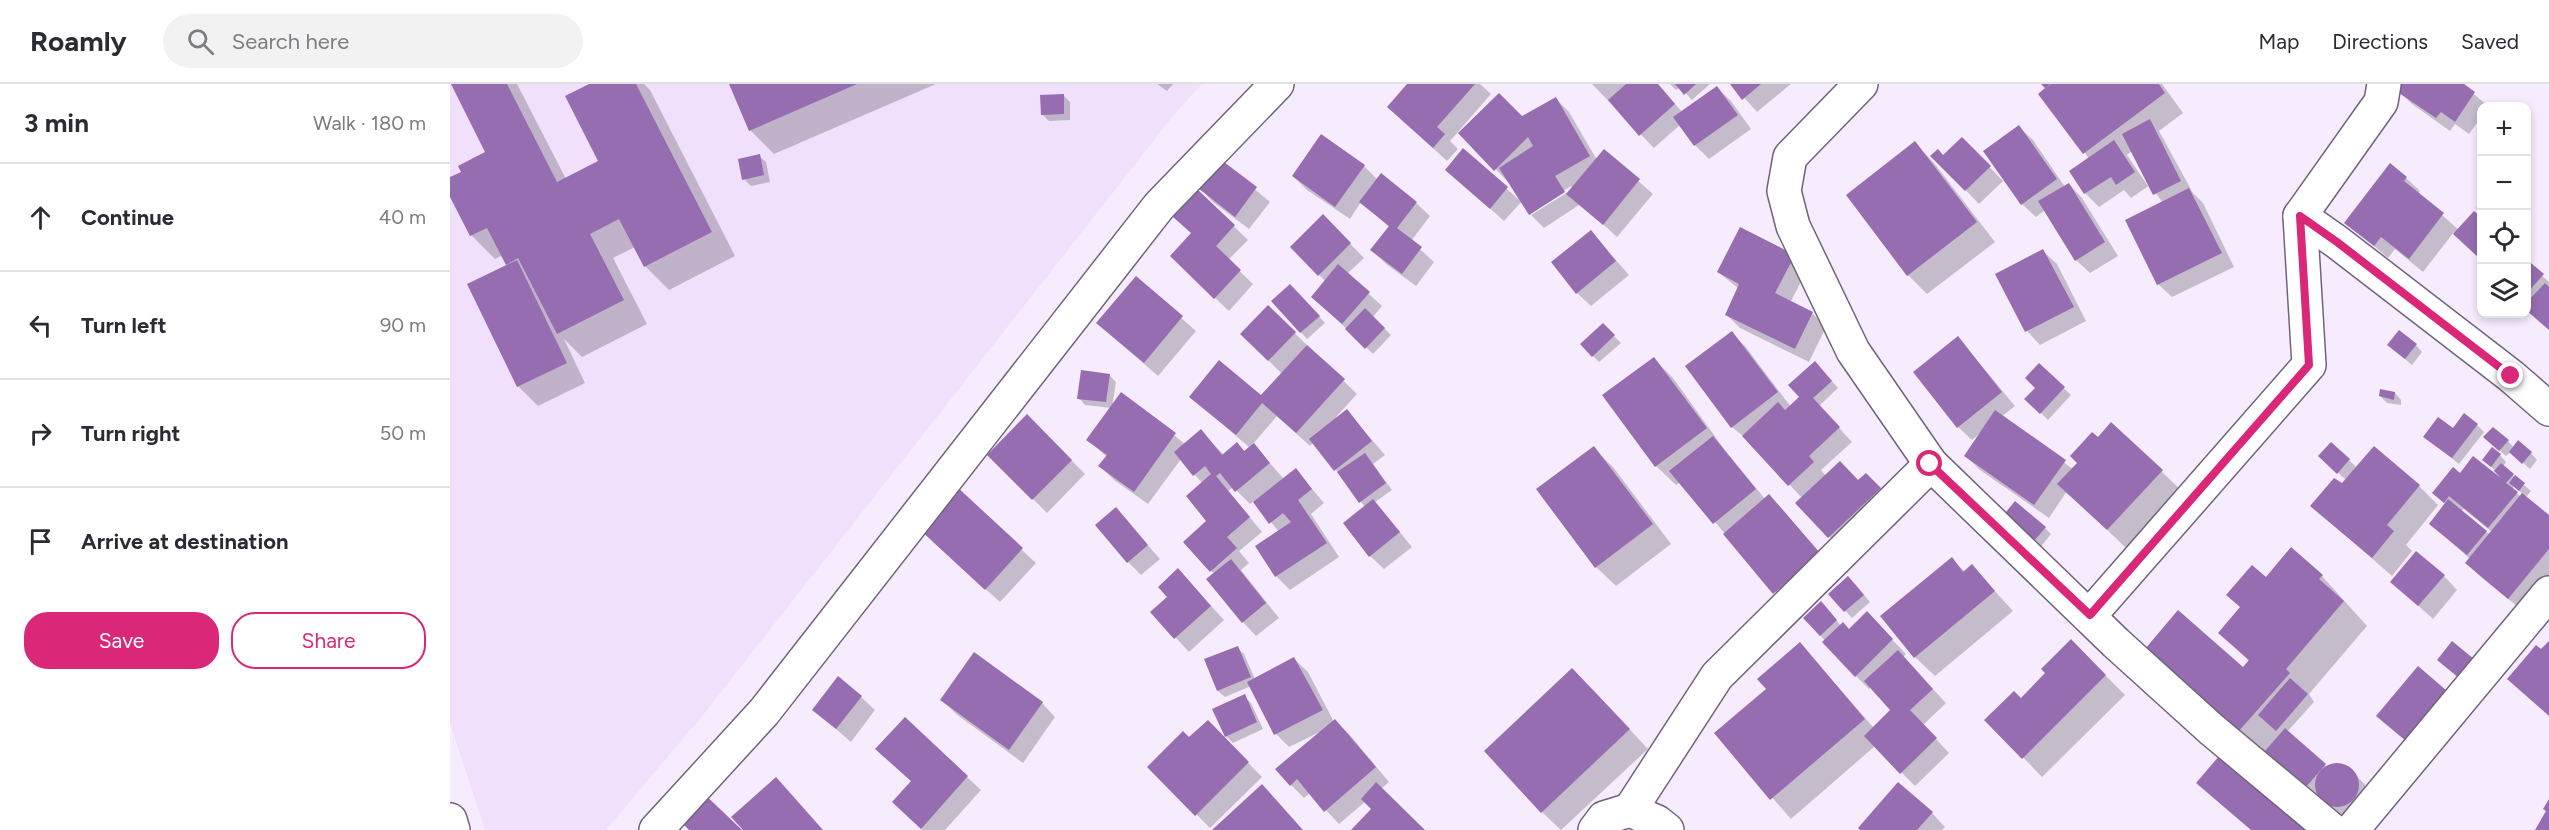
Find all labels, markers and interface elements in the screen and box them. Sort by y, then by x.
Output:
search box [163,14,583,68]
text: Roamly [30,24,127,58]
icon: search [184,25,217,58]
text: Search here [232,28,349,55]
text: Map [2258,29,2299,54]
text: Directions [2332,29,2428,54]
text: Saved [2461,29,2519,54]
map controls [2477,102,2531,318]
button: + [2477,102,2531,156]
text: 3 min [24,107,89,139]
text: Walk · 180 m [313,111,426,135]
button: − [2477,156,2531,210]
icon: ahead [24,201,57,234]
text: Continue [81,204,174,231]
text: 40 m [379,205,426,229]
button: locate [2477,210,2531,264]
button: layers [2477,264,2531,318]
icon: left [24,309,57,342]
text: Turn left [81,312,167,339]
text: 90 m [380,313,426,337]
route end [2497,362,2523,388]
icon: right [24,417,57,450]
text: Turn right [81,420,180,447]
text: 50 m [380,421,426,445]
route start [1916,450,1942,476]
icon: arrive [24,525,57,558]
text: Arrive at destination [81,528,289,555]
button: Save [24,612,219,669]
button: Share [231,612,426,669]

